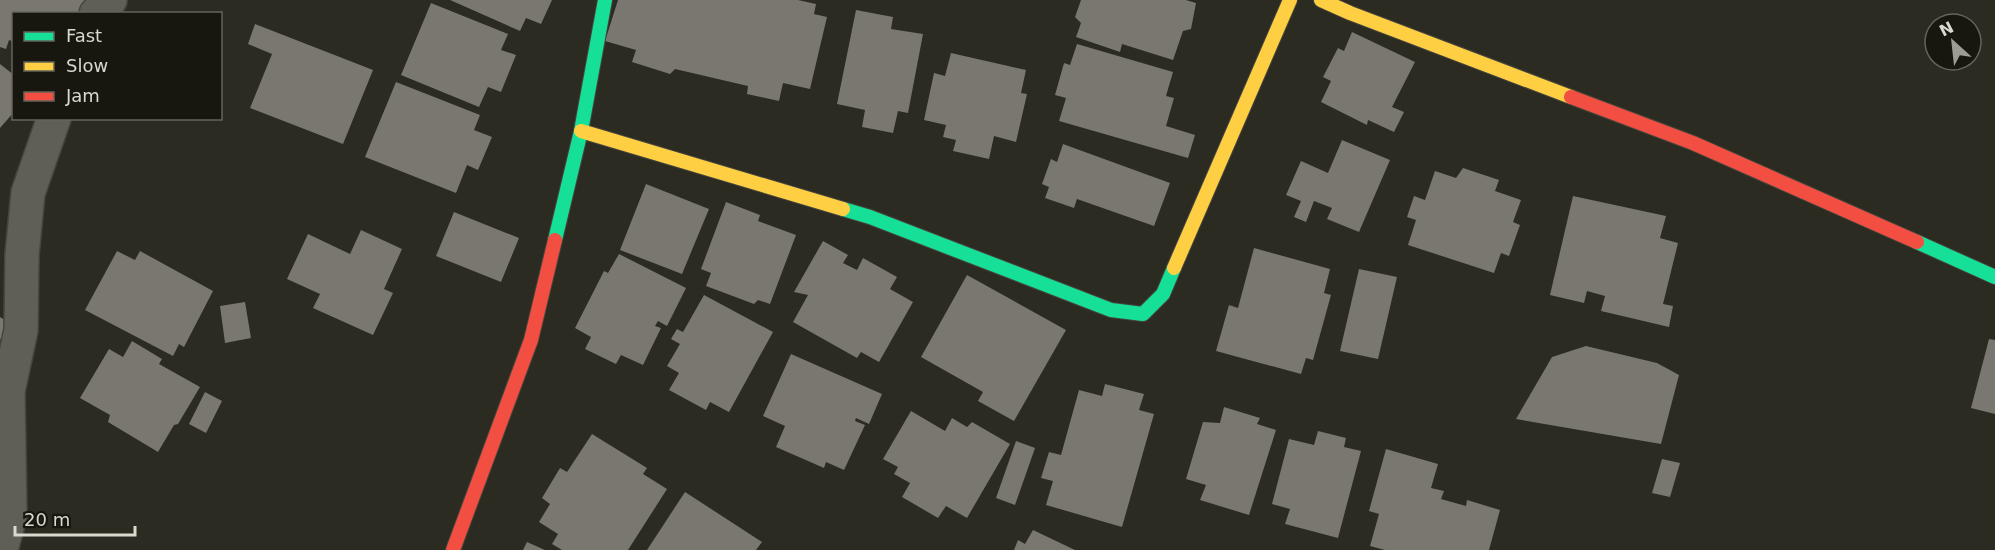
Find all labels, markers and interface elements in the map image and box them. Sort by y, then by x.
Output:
legend [12,12,222,120]
north arrow [1923,12,1983,72]
text: N [1936,18,1957,41]
text: Fast [66,25,102,46]
text: Slow [66,55,108,76]
text: Jam [65,85,100,106]
scale bar [15,499,135,537]
text: 20 m [24,509,70,530]

